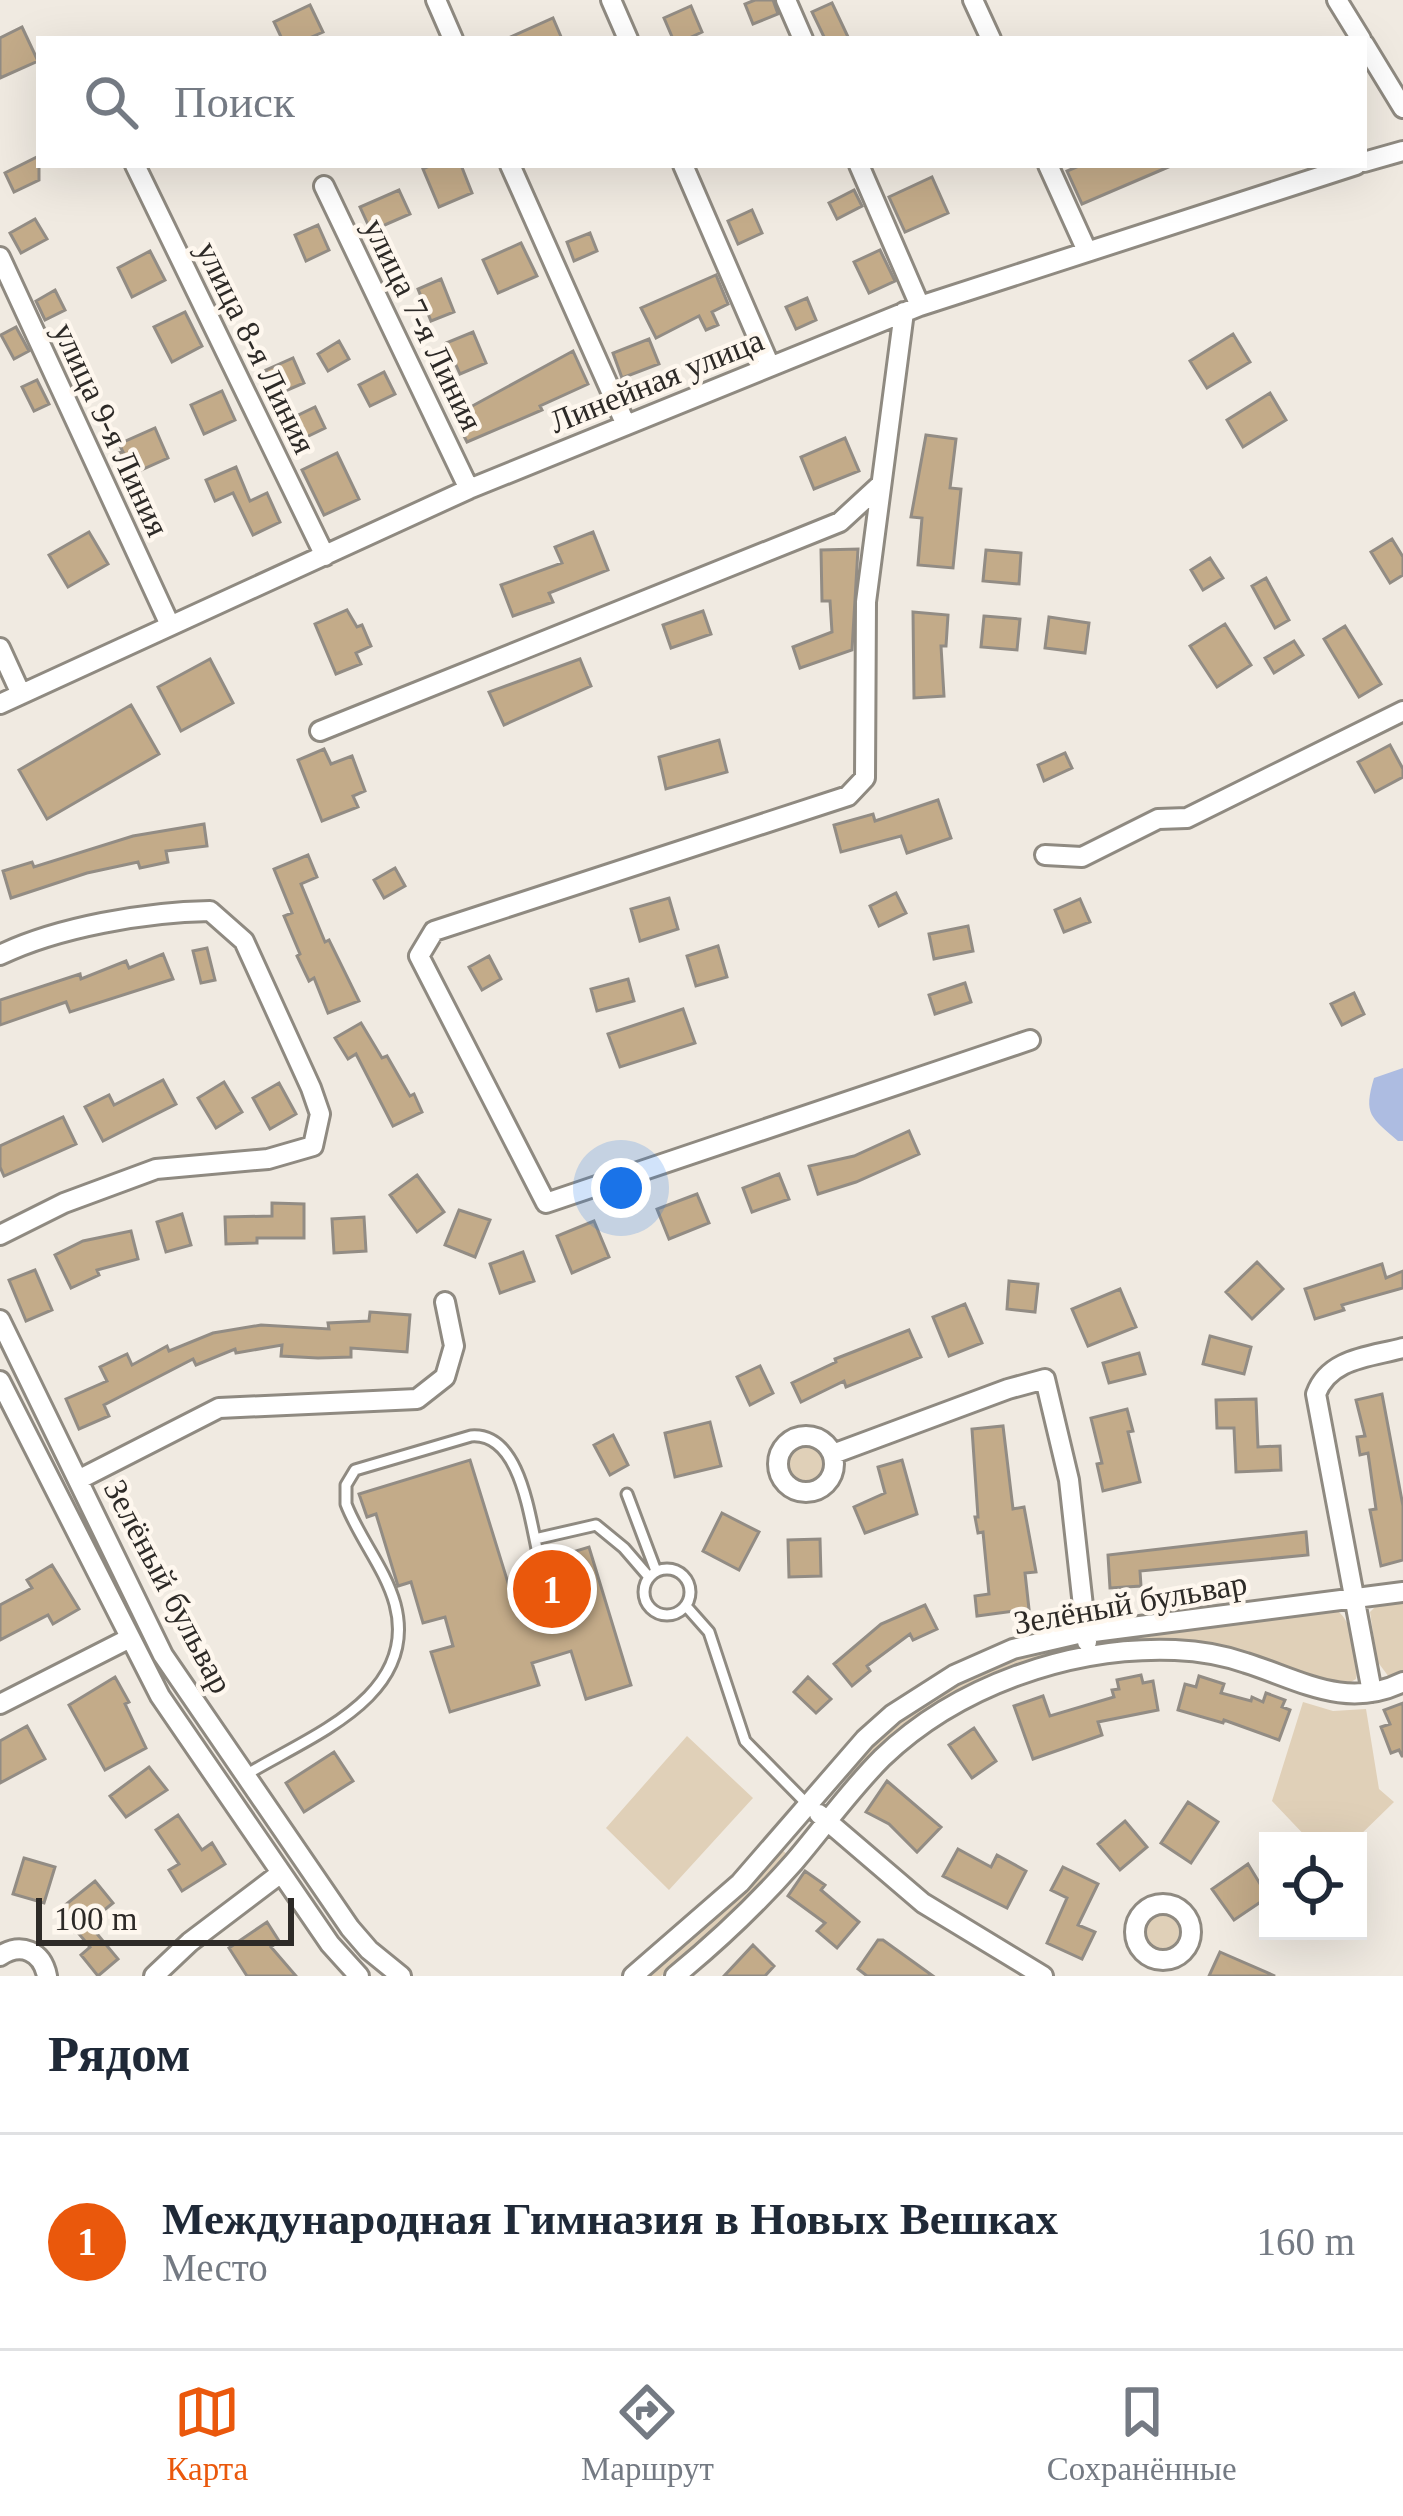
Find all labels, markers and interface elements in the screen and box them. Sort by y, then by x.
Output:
search box [36,36,1367,168]
icon: search [78,69,144,135]
text: Поиск [174,77,295,127]
street label: улица 7-я Линия [356,213,490,436]
street label: улица 8-я Линия [189,236,323,459]
street label: улица 9-я Линия [46,317,176,542]
street label: Линейная улица [544,322,769,440]
your location [591,1158,651,1218]
street label: Зелёный бульвар [97,1474,240,1699]
pin: 1 [513,1544,591,1634]
street label: Зелёный бульвар [1011,1565,1250,1641]
map controls [1259,1832,1367,1940]
button: locate [1259,1832,1367,1940]
scale bar [36,1892,294,1945]
text: 100 m [54,1901,137,1937]
text: Рядом [48,2026,191,2082]
text: Международная Гимназия в Новых Вешках [162,2194,1058,2244]
text: 1 [77,2220,97,2263]
text: 160 m [1256,2220,1355,2263]
text: Место [162,2246,268,2289]
tab: Карта [166,2379,248,2488]
tab: Маршрут [581,2379,714,2488]
tab: Сохранённые [1047,2379,1237,2488]

